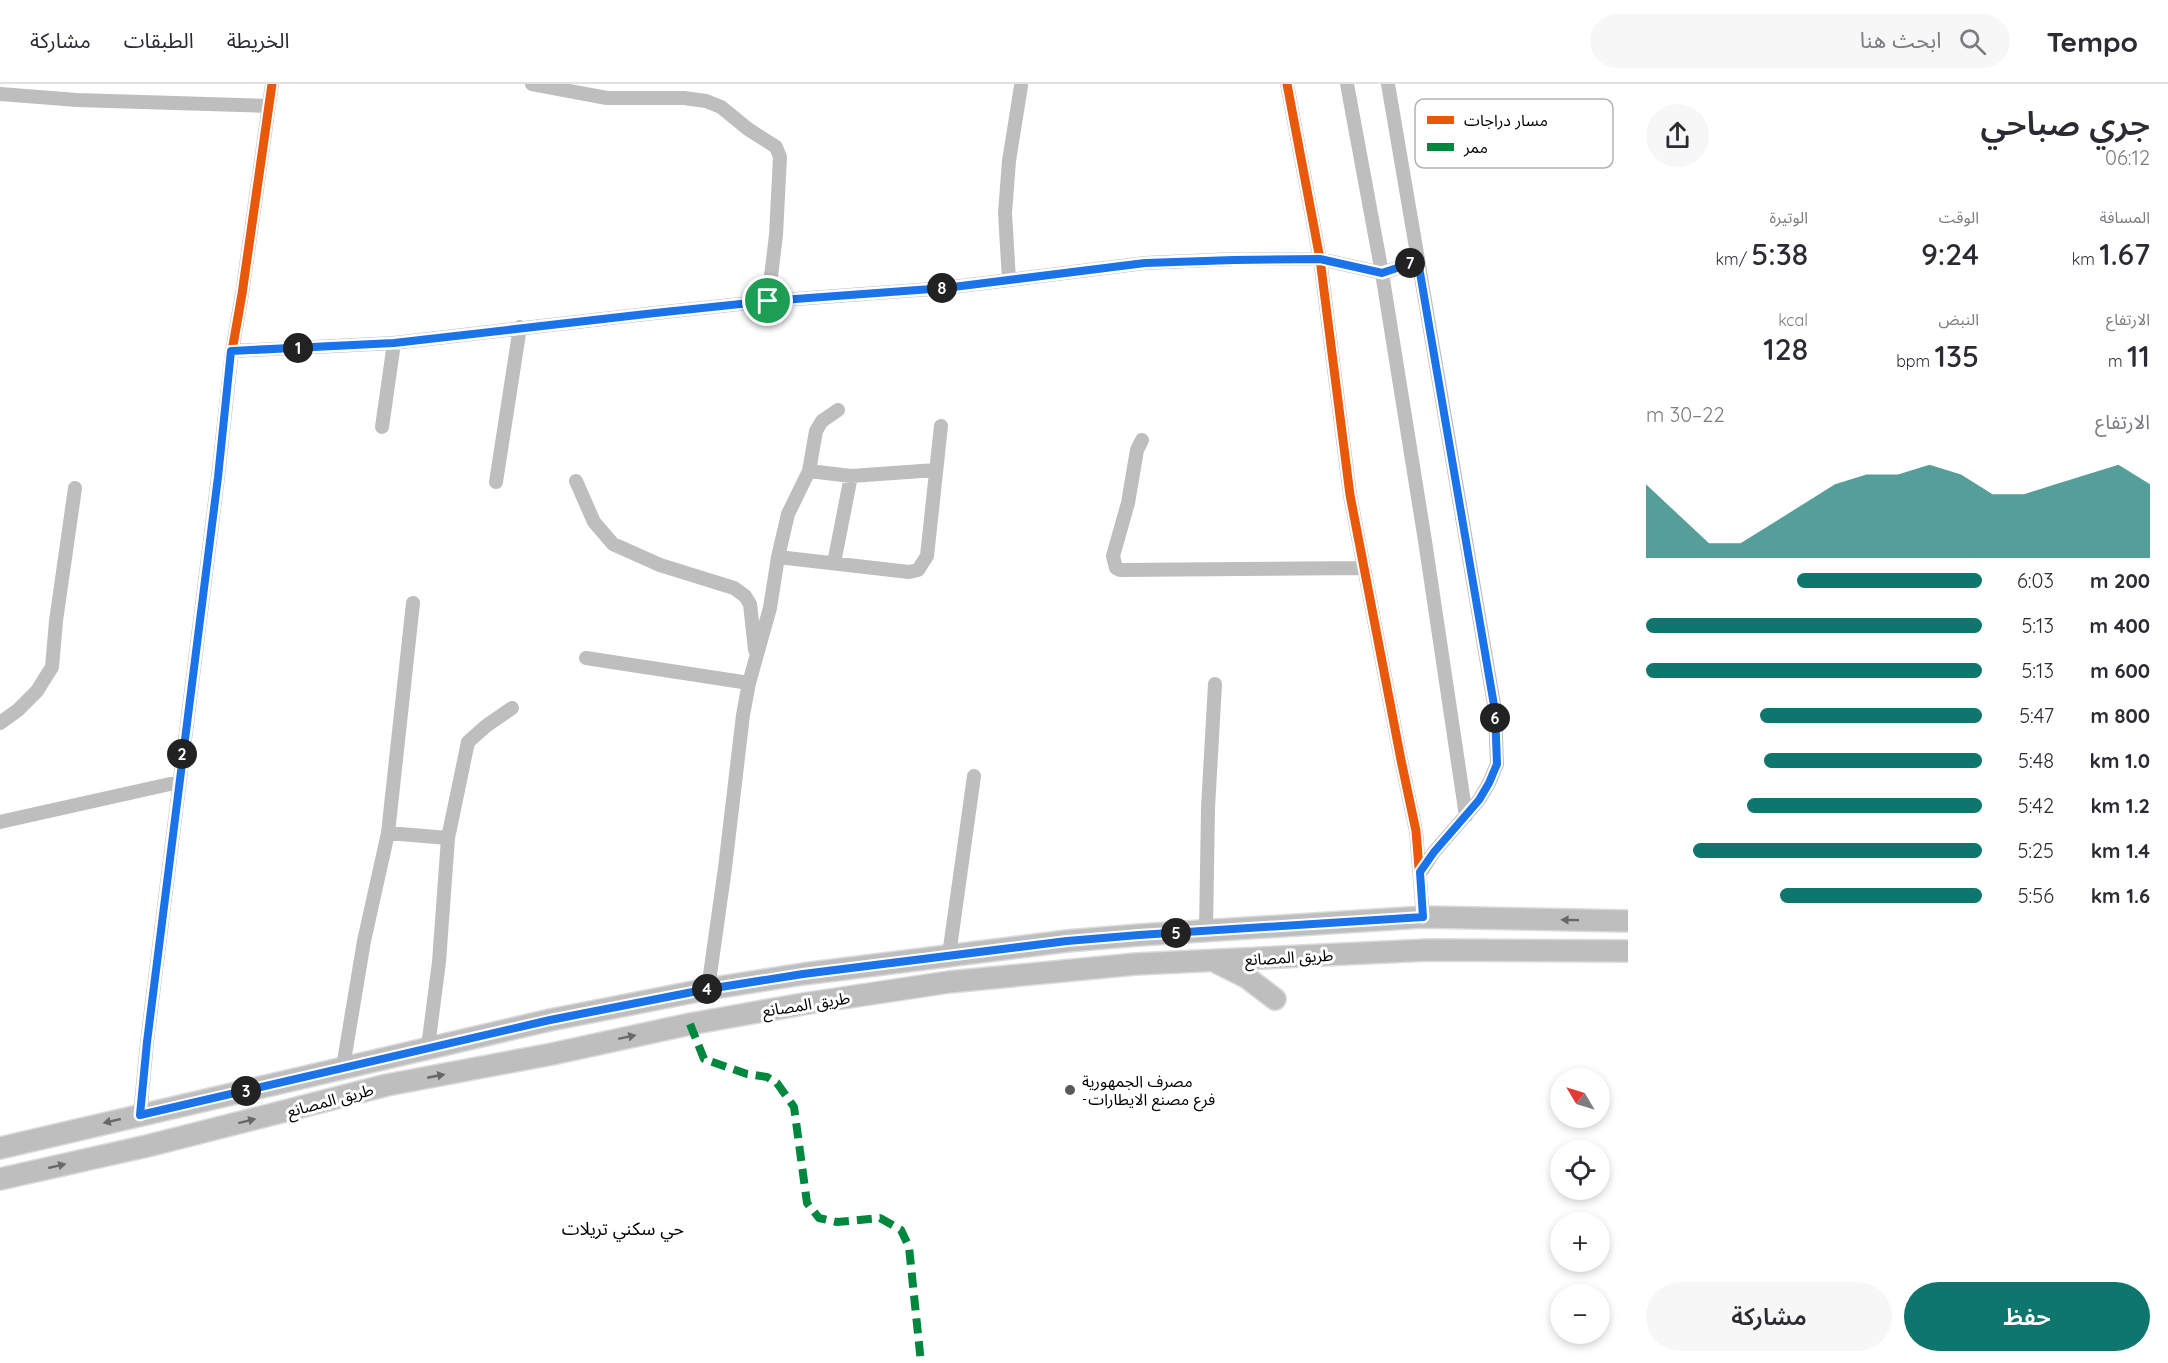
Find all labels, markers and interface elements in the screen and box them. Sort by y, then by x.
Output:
search box [1590,14,2010,68]
text: Tempo [2046,24,2138,59]
icon: search [1956,25,1989,58]
text: ابحث هنا [1860,26,1941,54]
text: مشاركة [30,27,91,53]
text: الطبقات [124,27,194,53]
text: الخريطة [227,27,290,53]
legend [1415,99,1613,168]
text: جري صباحي [1981,102,2150,143]
button: share [1646,104,1709,167]
text: مسار دراجات [1464,110,1548,130]
text: ممر [1463,137,1488,157]
text: 06:12 [2105,145,2150,170]
text: الوتيرة [1770,207,1808,227]
text: الوقت [1939,207,1979,227]
text: المسافة [2100,207,2150,227]
text: 5:38 [1751,235,1808,273]
text: 9:24 [1921,235,1979,273]
text: 1.67 [2099,235,2150,273]
pin: 7 [1395,248,1425,278]
text: /km [1715,249,1751,269]
text: km [2072,249,2099,269]
text: 7 [1406,253,1414,273]
pin: 8 [927,273,957,303]
pin [742,275,793,326]
text: 8 [938,278,946,298]
icon: arrive [751,284,784,317]
text: النبض [1938,309,1979,329]
text: الارتفاع [2106,309,2150,329]
text: kcal [1778,310,1808,330]
text: 128 [1763,330,1808,368]
pin: 1 [283,333,313,363]
text: 135 [1935,337,1979,375]
text: 11 [2127,337,2150,375]
text: 1 [295,338,301,358]
text: bpm [1896,351,1935,371]
text: m [2108,351,2127,371]
text: 22–30 m [1646,402,1724,427]
text: الارتفاع [2095,409,2150,434]
text: 6:03 [2017,568,2054,593]
text: 200 m [2090,568,2150,593]
text: 5:13 [2021,613,2054,638]
text: 400 m [2090,613,2150,638]
text: 5:13 [2021,658,2054,683]
text: 600 m [2090,658,2150,683]
pin: 6 [1480,703,1510,733]
text: 5:47 [2019,703,2054,728]
text: 800 m [2090,703,2150,728]
text: 6 [1491,708,1499,728]
pin: 2 [167,739,197,769]
text: 2 [177,744,187,764]
text: 5:48 [2018,748,2054,773]
text: 1.0 km [2090,748,2150,773]
text: 5:42 [2018,793,2054,818]
text: 1.2 km [2090,793,2150,818]
text: 5:25 [2017,838,2054,863]
text: 1.4 km [2091,838,2150,863]
text: 5:56 [2018,883,2054,908]
text: 1.6 km [2091,883,2150,908]
one-way arrow [1560,915,1579,925]
pin: 5 [1161,918,1191,948]
text: 5 [1171,923,1181,943]
street label: طريق المصانع [1244,945,1334,972]
pin: 4 [692,974,722,1004]
text: 4 [702,979,712,999]
street label: طريق المصانع [761,987,852,1024]
one-way arrow [618,1032,637,1041]
north arrow [1550,1068,1610,1128]
map controls [1550,1068,1610,1344]
one-way arrow [427,1071,446,1080]
place label: مصرف الجمهورية -فرع مصنع الايطارات [1082,1071,1215,1112]
pin: 3 [231,1076,261,1106]
street label: طريق المصانع [285,1079,376,1124]
text: 3 [242,1081,250,1101]
marker: مصرف الجمهورية -فرع مصنع الايطارات [1063,1083,1077,1097]
one-way arrow [238,1116,256,1126]
one-way arrow [103,1117,121,1127]
button: locate [1550,1140,1610,1200]
one-way arrow [48,1161,67,1170]
button: + [1550,1212,1610,1272]
district label: حي سكني تريلات [562,1217,684,1242]
button: مشاركة [1646,1282,1892,1351]
button: حفظ [1904,1282,2150,1351]
button: − [1550,1284,1610,1344]

